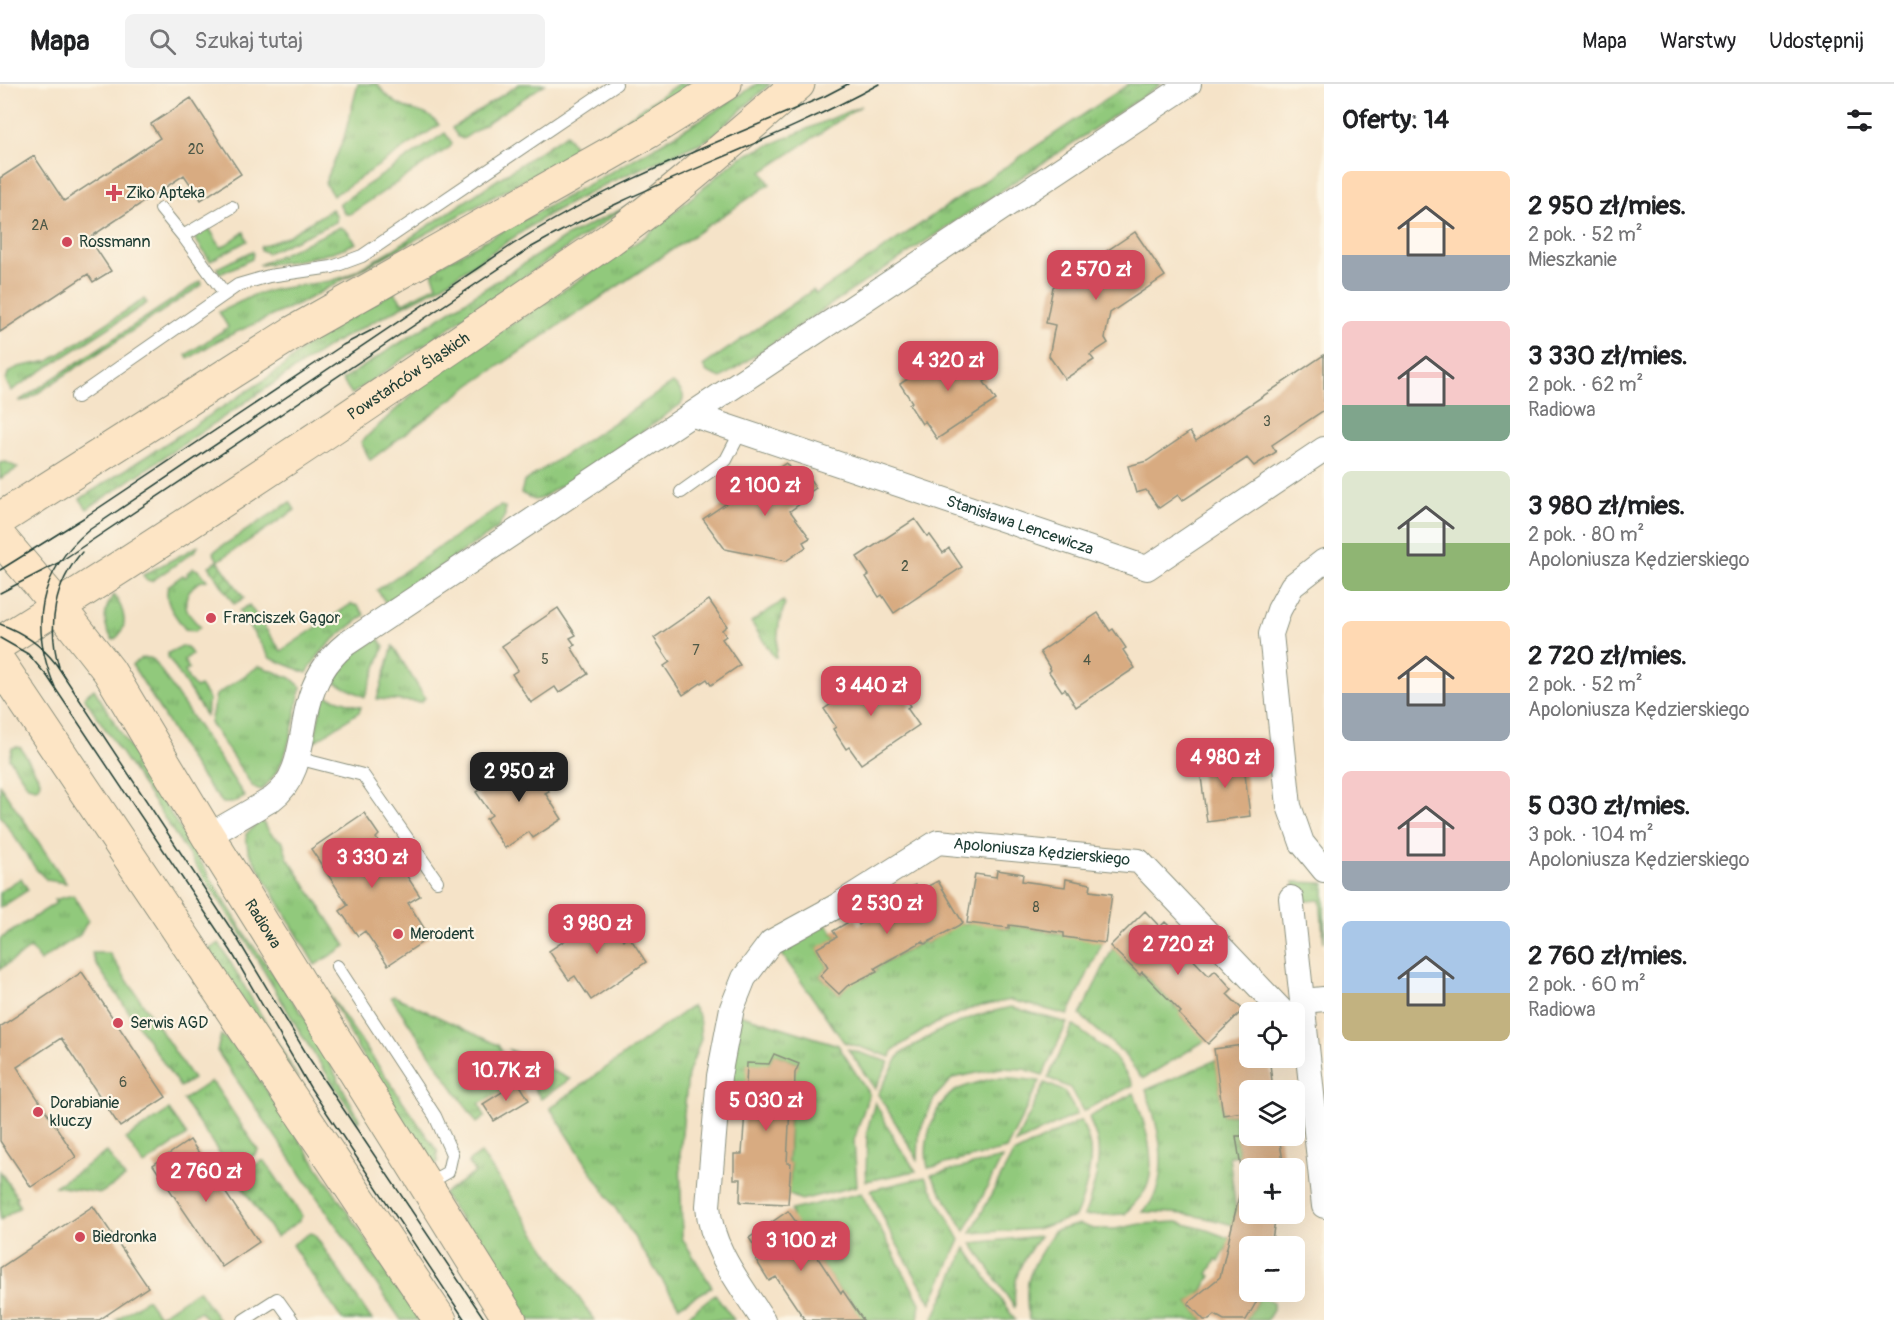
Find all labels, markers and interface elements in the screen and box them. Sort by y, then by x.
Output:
search box [125,14,545,68]
text: Mapa [30,24,89,59]
icon: search [146,25,179,58]
text: Szukaj tutaj [194,27,303,55]
text: Mapa [1582,28,1627,55]
text: Warstwy [1660,28,1736,55]
text: Udostępnij [1769,28,1864,55]
text: Oferty: 14 [1342,104,1449,136]
icon: filters [1843,104,1876,137]
house number: 2C [188,141,205,158]
place label: Ziko Apteka [126,183,205,203]
marker: Ziko Apteka [107,186,121,200]
text: 2 950 zł/mies. [1528,190,1686,222]
icon: home [1390,195,1462,267]
house number: 2A [32,217,48,234]
text: 2 pok. · 52 m² [1528,222,1643,247]
place label: Rossmann [79,232,150,252]
marker: Rossmann [60,235,74,249]
text: Mieszkanie [1528,247,1617,272]
pin: 2 570 zł [1034,250,1158,301]
text: 2 570 zł [1061,257,1131,282]
street label: Powstańców Śląskich [344,328,474,425]
text: 3 330 zł/mies. [1528,340,1688,372]
pin: 4 320 zł [886,341,1010,392]
icon: home [1390,345,1462,417]
text: 4 320 zł [912,348,984,373]
text: 2 pok. · 62 m² [1528,372,1643,397]
text: Radiowa [1528,397,1596,422]
house number: 3 [1263,413,1271,430]
pin: 2 100 zł [703,466,827,517]
text: 2 100 zł [730,473,800,498]
text: 3 980 zł/mies. [1528,490,1685,522]
street label: Stanisława Lencewicza [944,491,1096,559]
icon: home [1390,495,1462,567]
text: 2 pok. · 80 m² [1528,522,1644,547]
text: Apoloniusza Kędzierskiego [1528,547,1749,572]
house number: 2 [901,558,909,575]
place label: Franciszek Gągor [223,608,340,628]
marker: Franciszek Gągor [204,611,218,625]
text: 2 720 zł/mies. [1528,640,1687,672]
house number: 7 [692,642,700,659]
icon: home [1390,645,1462,717]
house number: 5 [541,651,549,668]
house number: 4 [1083,652,1091,669]
pin: 3 440 zł [809,666,933,717]
text: 2 pok. · 52 m² [1528,672,1643,697]
text: 3 440 zł [835,673,907,698]
text: Apoloniusza Kędzierskiego [1528,697,1749,722]
pin: 4 980 zł [1163,738,1287,789]
text: 4 980 zł [1190,745,1260,770]
pin: 2 950 zł [457,752,581,803]
text: 2 950 zł [484,759,554,784]
text: 5 030 zł/mies. [1528,790,1691,822]
icon: home [1390,795,1462,867]
text: 3 pok. · 104 m² [1528,822,1654,847]
street label: Apoloniusza Kędzierskiego [953,834,1131,870]
pin: 3 330 zł [310,838,434,889]
text: 3 330 zł [336,845,408,870]
text: Apoloniusza Kędzierskiego [1528,847,1749,872]
pin: 2 530 zł [825,884,949,935]
text: 2 530 zł [852,891,922,916]
street label: Radiowa [240,896,286,952]
house number: 8 [1032,899,1040,916]
pin: 3 980 zł [535,904,659,955]
text: 3 980 zł [562,911,632,936]
place label: Merodent [410,924,475,944]
pin: 2 720 zł [1116,925,1240,976]
marker: Merodent [391,927,405,941]
text: 2 720 zł [1143,932,1213,957]
text: 2 760 zł/mies. [1528,940,1688,972]
icon: home [1390,945,1462,1017]
text: 2 pok. · 60 m² [1528,972,1646,997]
text: Radiowa [1528,997,1596,1022]
map controls [1239,1002,1305,1302]
button: locate [1239,1002,1305,1068]
place label: Serwis AGD [130,1013,208,1033]
marker: Serwis AGD [111,1016,125,1030]
pin: 10.7K zł [444,1051,568,1102]
text: 10.7K zł [472,1058,540,1083]
house number: 6 [119,1074,127,1091]
button: layers [1239,1080,1305,1146]
pin: 5 030 zł [704,1081,828,1132]
text: 5 030 zł [729,1088,803,1113]
place label: Dorabianie kluczy [50,1093,119,1131]
marker: Dorabianie kluczy [31,1105,45,1119]
pin: 2 760 zł [144,1152,268,1203]
button: + [1239,1158,1305,1224]
text: 2 760 zł [170,1159,242,1184]
pin: 3 100 zł [739,1221,863,1272]
place label: Biedronka [92,1227,157,1247]
text: 3 100 zł [766,1228,836,1253]
marker: Biedronka [73,1230,87,1244]
button: − [1239,1236,1305,1302]

